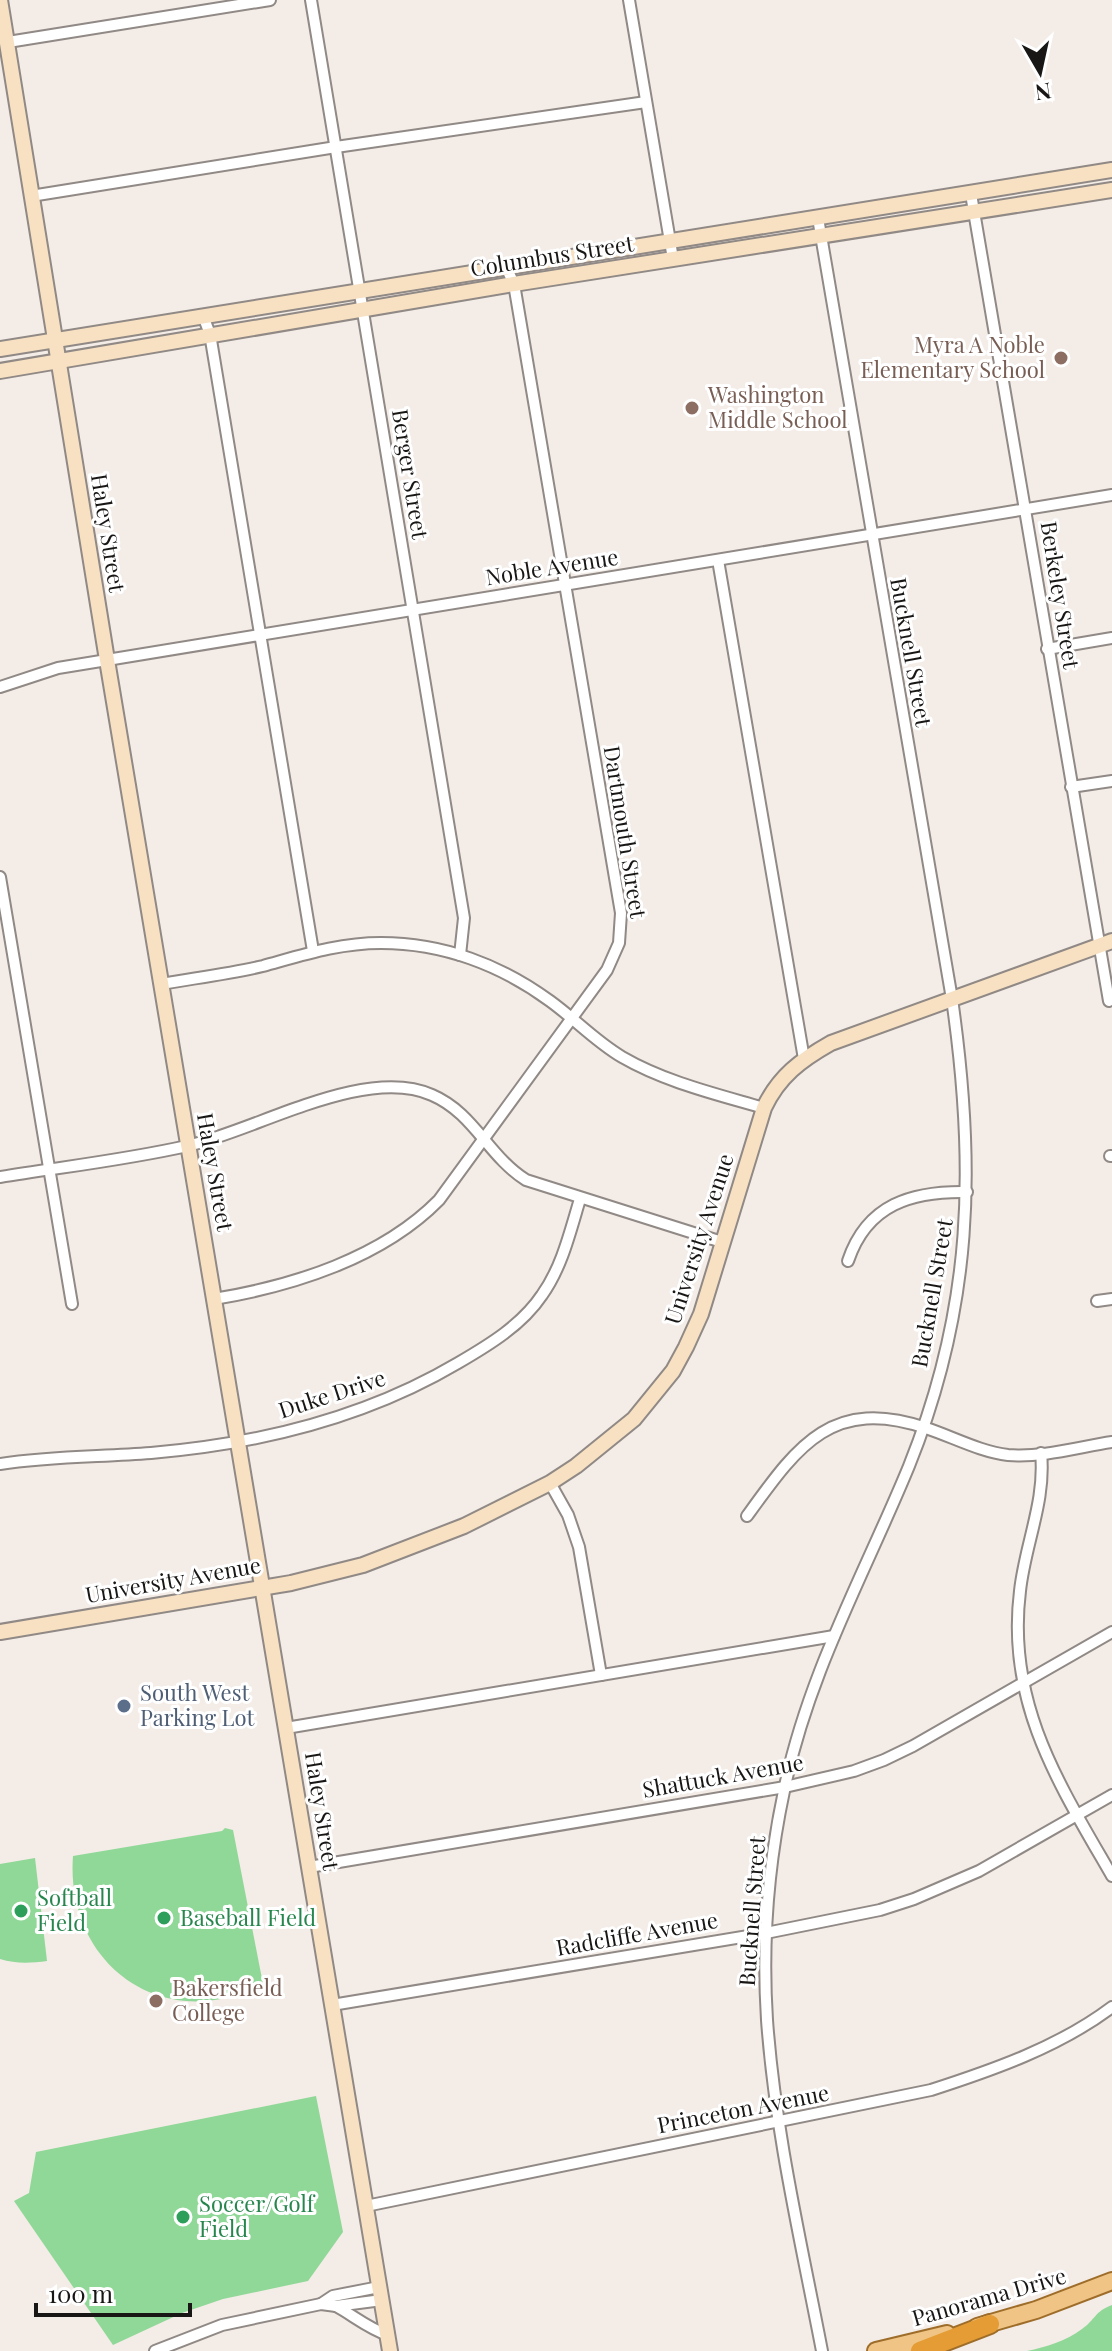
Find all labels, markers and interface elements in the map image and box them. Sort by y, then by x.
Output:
north arrow [1000,32,1080,112]
text: N [1033,77,1053,109]
street label: Columbus Street [468,227,637,283]
place label: Myra A Noble Elementary School [860,329,1045,384]
marker: Myra A Noble Elementary School [1052,349,1070,367]
place label: Washington Middle School [707,379,848,434]
marker: Washington Middle School [683,399,701,417]
street label: Berger Street [386,407,436,542]
street label: Haley Street [85,471,133,595]
street label: Berkeley Street [1035,519,1088,672]
street label: Noble Avenue [483,541,620,591]
street label: Bucknell Street [884,575,940,730]
street label: Dartmouth Street [598,744,655,921]
street label: Haley Street [191,1110,241,1234]
street label: University Avenue [656,1150,740,1328]
street label: Bucknell Street [903,1215,959,1370]
street label: Duke Drive [274,1362,389,1424]
street label: University Avenue [83,1549,263,1609]
place label: South West Parking Lot [140,1677,256,1732]
marker: South West Parking Lot [115,1697,133,1715]
street label: Shattuck Avenue [640,1746,806,1804]
street label: Haley Street [299,1749,347,1873]
street label: Bucknell Street [731,1834,771,1987]
place label: Softball Field [37,1882,112,1937]
marker: Softball Field [12,1902,30,1920]
place label: Baseball Field [180,1902,316,1932]
street label: Radcliffe Avenue [554,1904,720,1962]
marker: Baseball Field [155,1909,173,1927]
place label: Bakersfield College [172,1972,283,2027]
marker: Bakersfield College [147,1992,165,2010]
street label: Princeton Avenue [654,2077,831,2139]
place label: Soccer/Golf Field [199,2188,316,2243]
marker: Soccer/Golf Field [174,2208,192,2226]
street label: Panorama Drive [908,2260,1069,2332]
scale bar [36,2267,190,2317]
text: 100 m [48,2277,113,2309]

